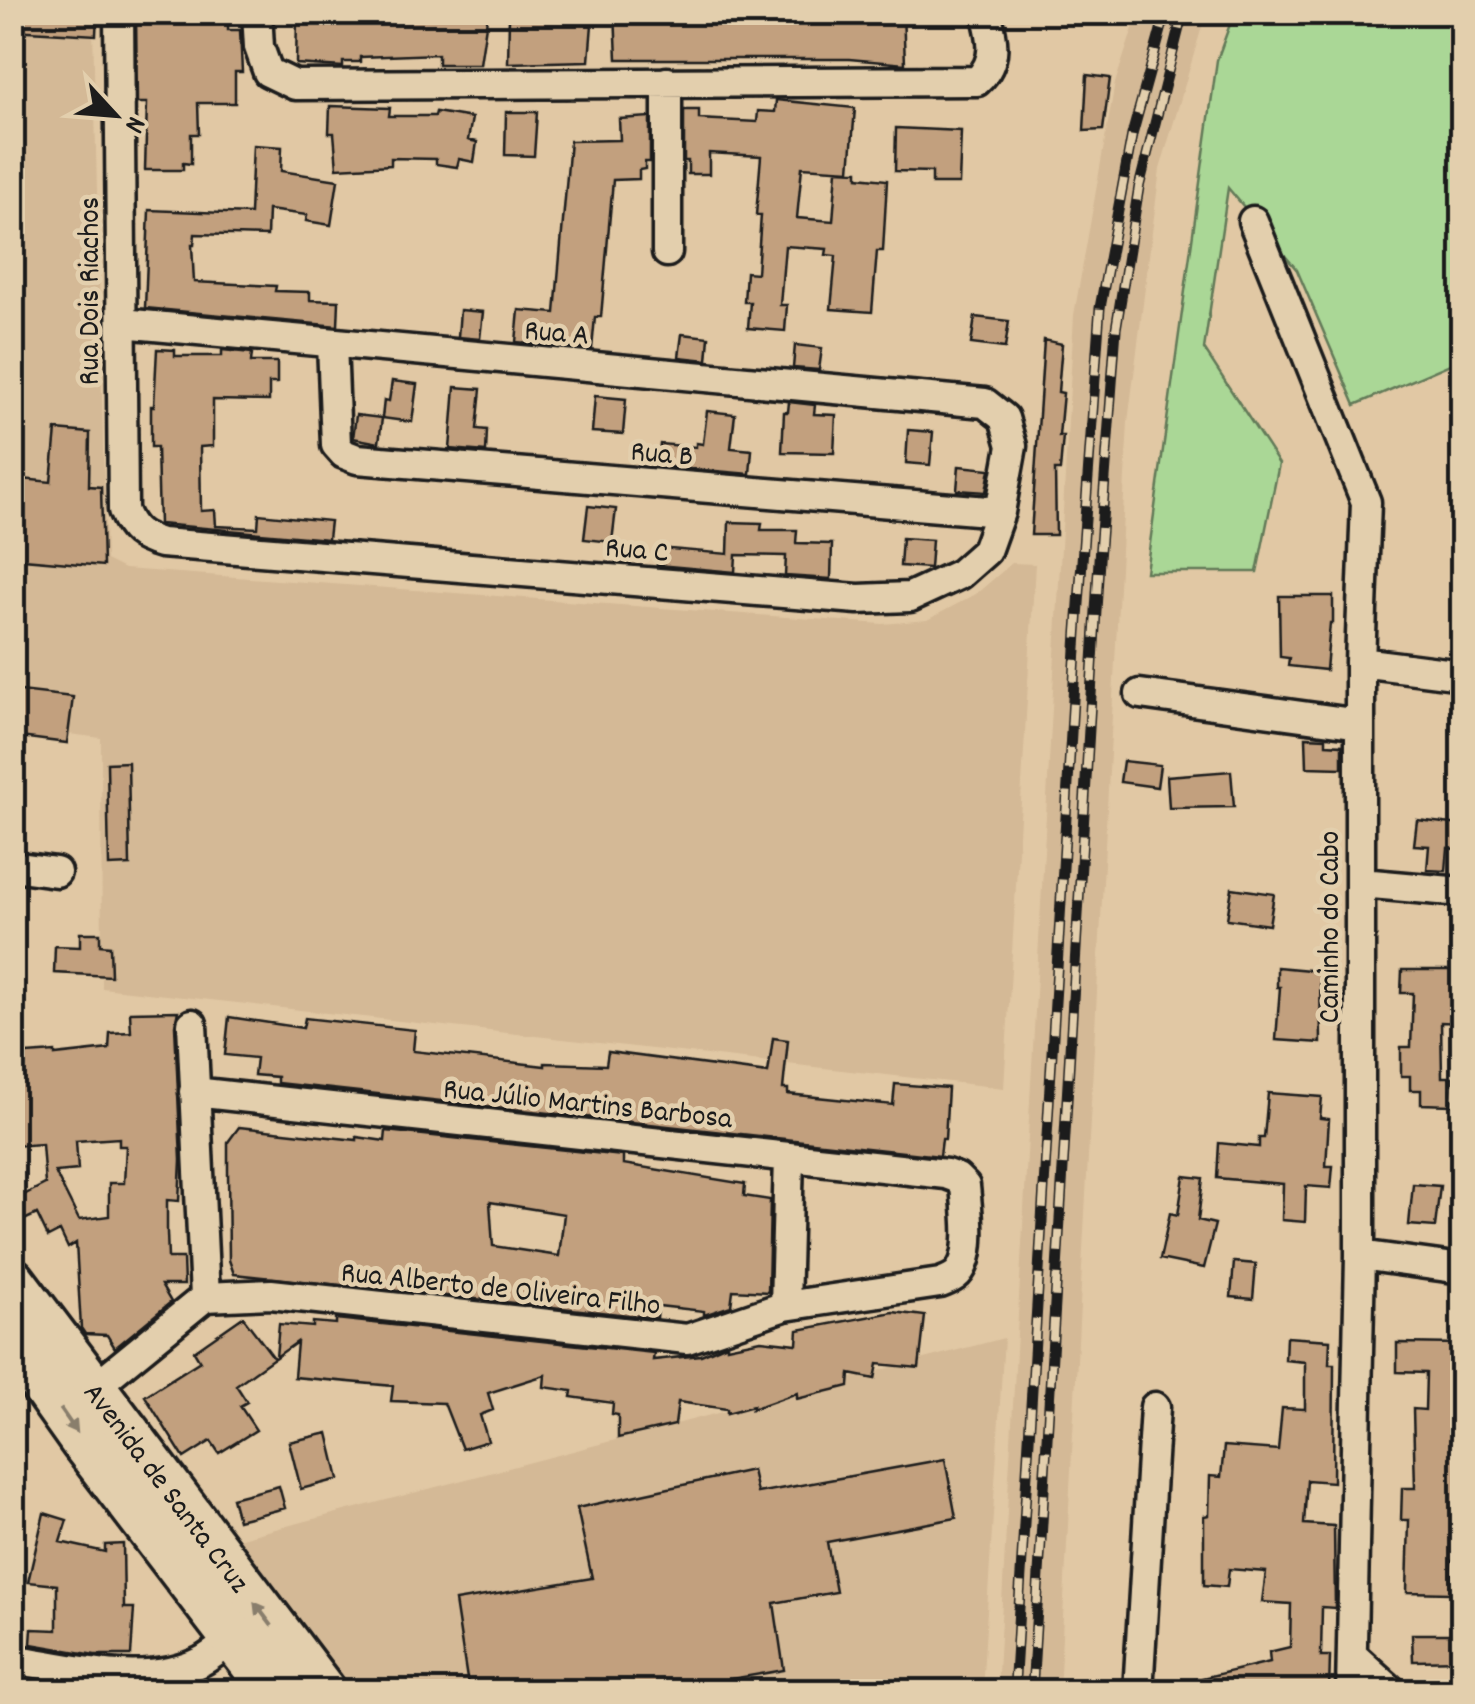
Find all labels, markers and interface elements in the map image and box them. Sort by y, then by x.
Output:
north arrow [65,65,165,165]
text: N [112,109,154,139]
street label: Rua Dois Riachos [71,197,114,385]
street label: Rua A [522,311,591,360]
street label: Rua B [629,432,695,481]
street label: Rua C [603,528,670,577]
street label: Caminho do Cabo [1311,831,1354,1023]
street label: Rua Júlio Martins Barbosa [441,1070,735,1143]
street label: Rua Alberto de Oliveira Filho [339,1253,662,1330]
street label: Avenida de Santa Cruz [70,1375,258,1604]
one-way arrow [59,1407,78,1434]
one-way arrow [254,1601,274,1627]

